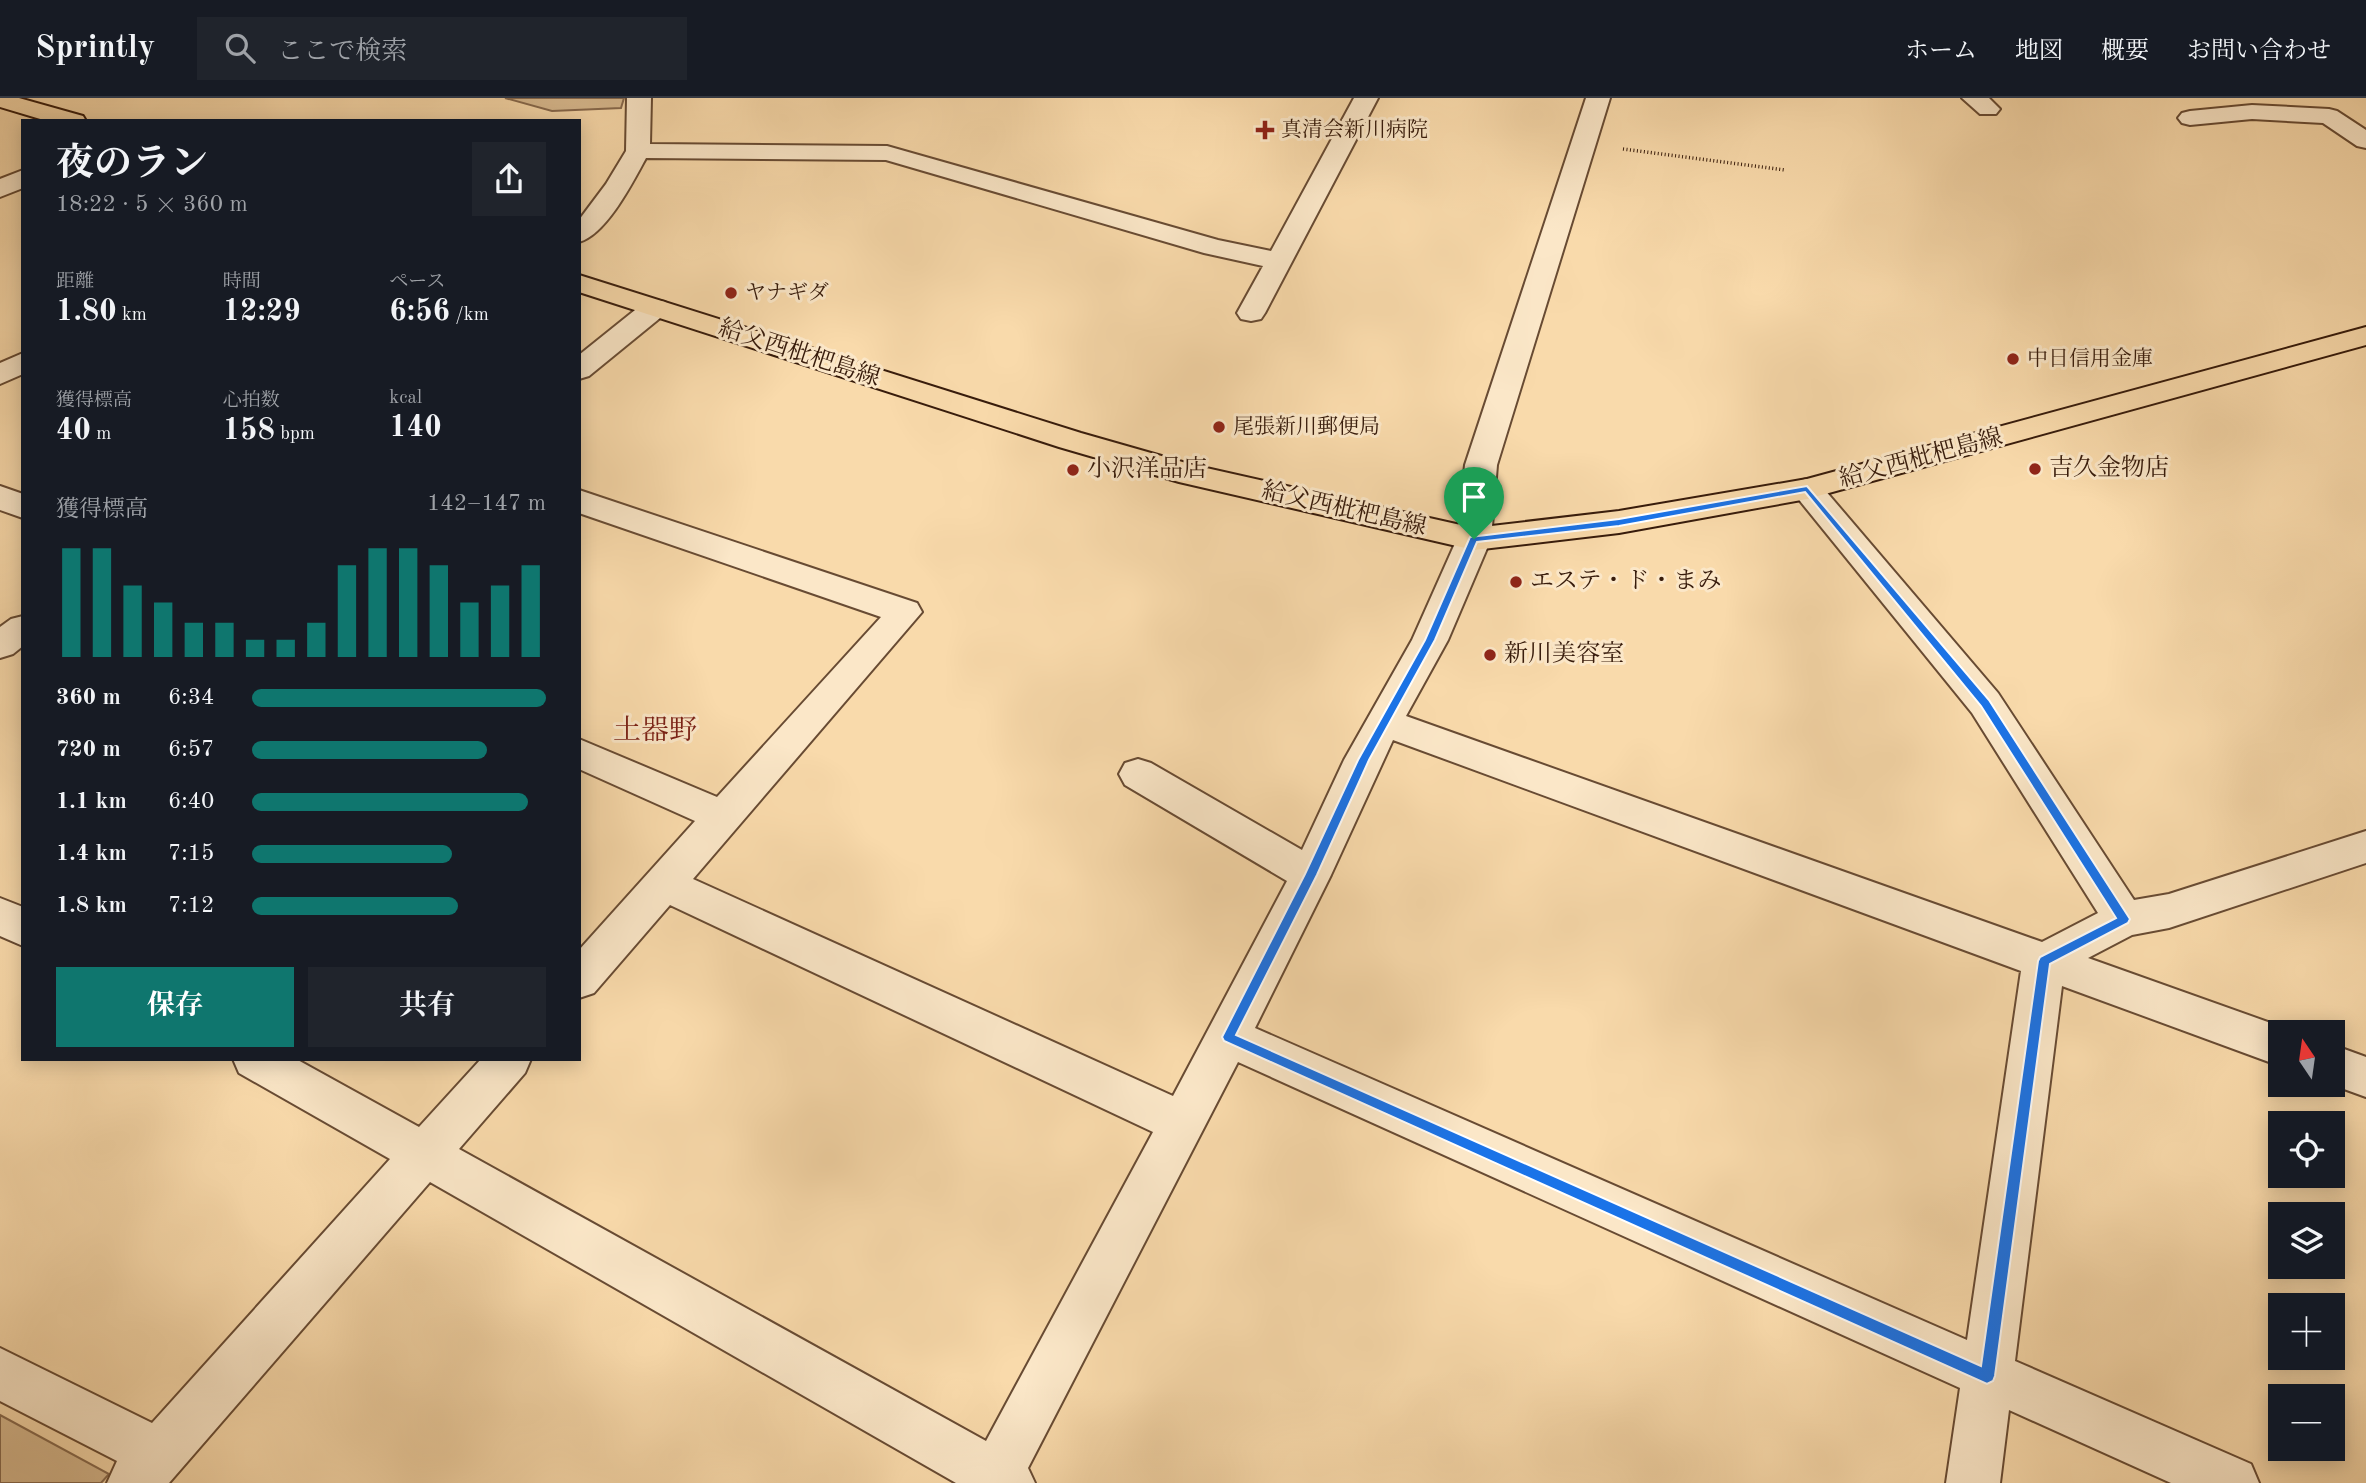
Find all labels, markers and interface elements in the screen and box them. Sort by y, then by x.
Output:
search box [197,17,687,80]
icon: search [221,29,259,67]
text: Sprintly [35,32,155,65]
text: ここで検索 [277,39,407,65]
text: ホーム [1905,40,1977,64]
text: 地図 [2015,40,2063,64]
text: 概要 [2101,40,2149,64]
text: お問い合わせ [2187,40,2331,64]
place label: 真清会新川病院 [1281,118,1428,141]
marker: 真清会新川病院 [1255,120,1275,140]
button: share [472,142,546,216]
text: 夜のラン [56,146,208,184]
text: 18:22 · 5 × 360 m [56,193,248,216]
text: 距離 [56,273,94,292]
text: 時間 [223,273,261,292]
text: ペース [389,273,445,292]
place label: ヤナギダ [745,282,829,304]
marker: ヤナギダ [723,285,739,301]
text: 1.80 [56,297,117,327]
text: 12:29 [223,297,301,327]
text: 6:56 [389,297,450,327]
text: km [117,306,147,325]
text: /km [450,306,489,325]
street label: 給父西枇杷島線 [715,314,884,391]
place label: 中日信用金庫 [2027,347,2153,370]
marker: 中日信用金庫 [2005,351,2021,367]
text: kcal [389,389,422,408]
text: 獲得標高 [56,392,132,411]
text: 心拍数 [223,392,280,411]
text: 140 [389,413,442,443]
place label: 尾張新川郵便局 [1233,415,1380,438]
text: 40 [56,416,91,446]
text: 158 [223,416,275,446]
marker: 尾張新川郵便局 [1211,419,1227,435]
street label: 給父西枇杷島線 [1836,423,2005,492]
text: m [91,425,111,444]
text: bpm [275,425,315,444]
place label: 吉久金物店 [2049,454,2169,481]
place label: 小沢洋品店 [1087,455,1207,482]
marker: 吉久金物店 [2027,461,2043,477]
marker: 小沢洋品店 [1065,462,1081,478]
pin [1444,467,1504,539]
street label: 給父西枇杷島線 [1259,476,1429,541]
icon: arrive [1455,478,1493,516]
text: 142–147 m [427,492,546,515]
text: 獲得標高 [56,498,148,521]
place label: エステ・ド・まみ [1530,569,1722,594]
marker: エステ・ド・まみ [1508,574,1524,590]
place label: 新川美容室 [1504,640,1624,667]
marker: 新川美容室 [1482,647,1498,663]
text: 360 m [56,686,121,709]
text: 6:34 [168,686,214,709]
district label: 土器野 [613,715,697,746]
text: 720 m [56,738,121,761]
text: 6:57 [168,738,214,761]
text: 1.1 km [56,790,127,813]
text: 6:40 [168,790,214,813]
text: 1.4 km [56,842,127,865]
text: 7:15 [168,842,214,865]
text: 1.8 km [56,894,127,917]
text: 7:12 [168,894,214,917]
button: 保存 [56,967,294,1047]
button: 共有 [308,967,546,1047]
north arrow [2268,1020,2345,1097]
map controls [2268,1020,2345,1461]
button: locate [2268,1111,2345,1188]
button: layers [2268,1202,2345,1279]
button: + [2268,1293,2345,1370]
button: − [2268,1384,2345,1461]

